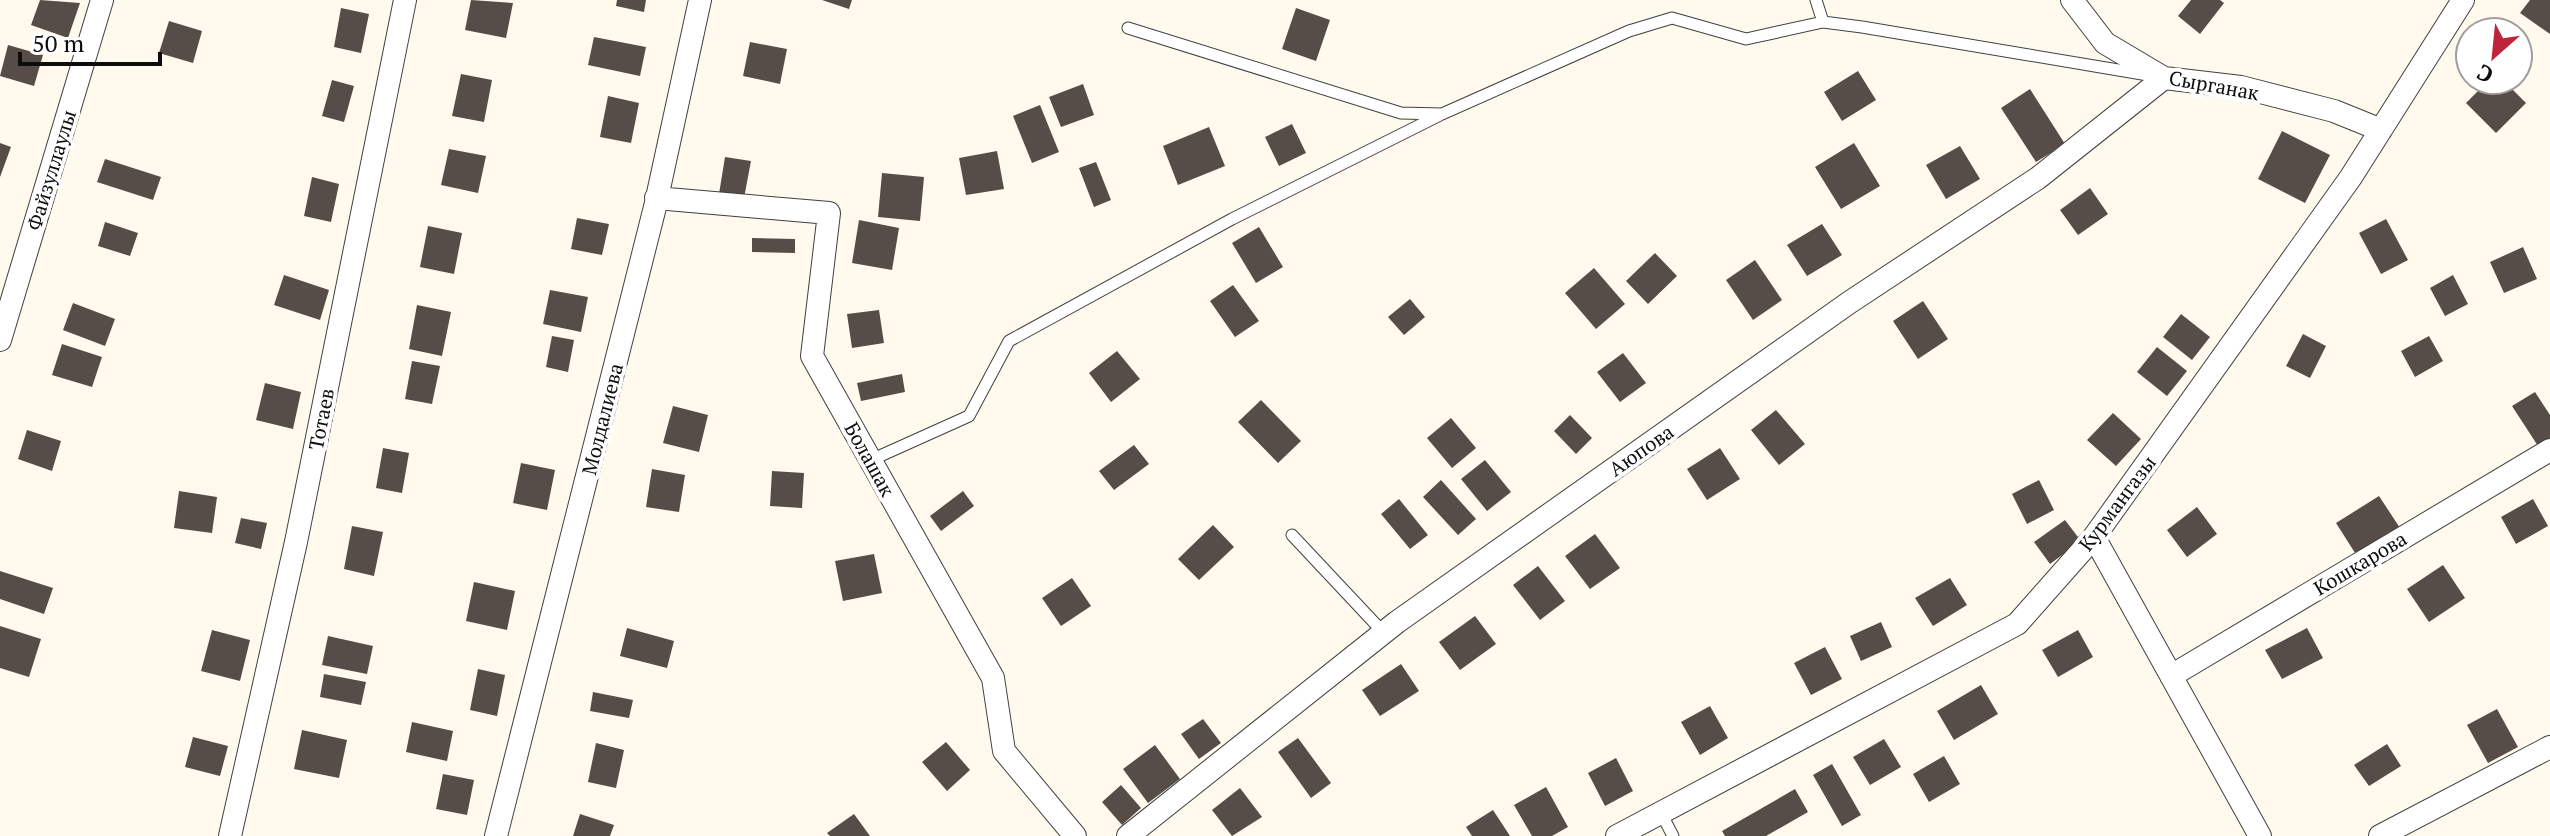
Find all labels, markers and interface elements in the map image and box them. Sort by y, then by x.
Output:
scale bar [20,16,160,66]
north arrow [2454,16,2534,96]
text: 50 m [32,27,84,59]
text: С [2472,58,2498,90]
street label: Сырганак [2167,64,2261,106]
street label: Файзуллаулы [20,106,82,233]
street label: Молдалиева [575,360,629,478]
street label: Тотаев [302,386,340,452]
street label: Болашак [839,417,902,501]
street label: Аюпова [1603,418,1679,482]
street label: Курмангазы [2072,450,2162,556]
street label: Кошкарова [2309,525,2411,601]

